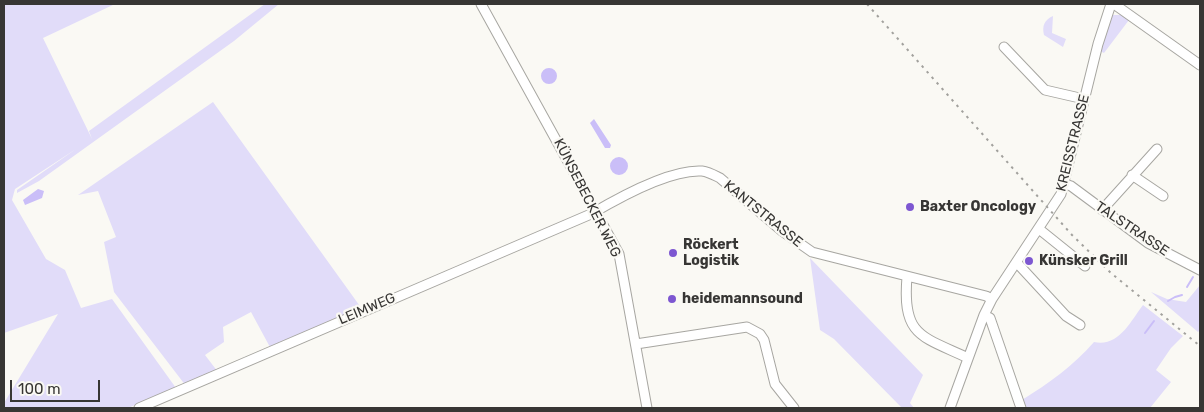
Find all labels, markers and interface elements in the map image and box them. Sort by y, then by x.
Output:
street label: KREISSTRASSE [1053,93,1093,193]
street label: KÜNSEBECKER WEG [550,136,624,260]
street label: KANTSTRASSE [720,177,806,251]
street label: TALSTRASSE [1092,198,1172,260]
place label: Baxter Oncology [920,199,1036,215]
marker: Baxter Oncology [904,201,916,213]
place label: Röckert Logistik [683,237,739,270]
marker: Röckert Logistik [667,247,679,259]
place label: Künsker Grill [1039,253,1128,269]
marker: Künsker Grill [1023,255,1035,267]
street label: LEIMWEG [336,289,398,329]
place label: heidemannsound [682,291,803,307]
marker: heidemannsound [666,293,678,305]
scale bar [12,370,102,402]
text: 100 m [18,380,60,398]

